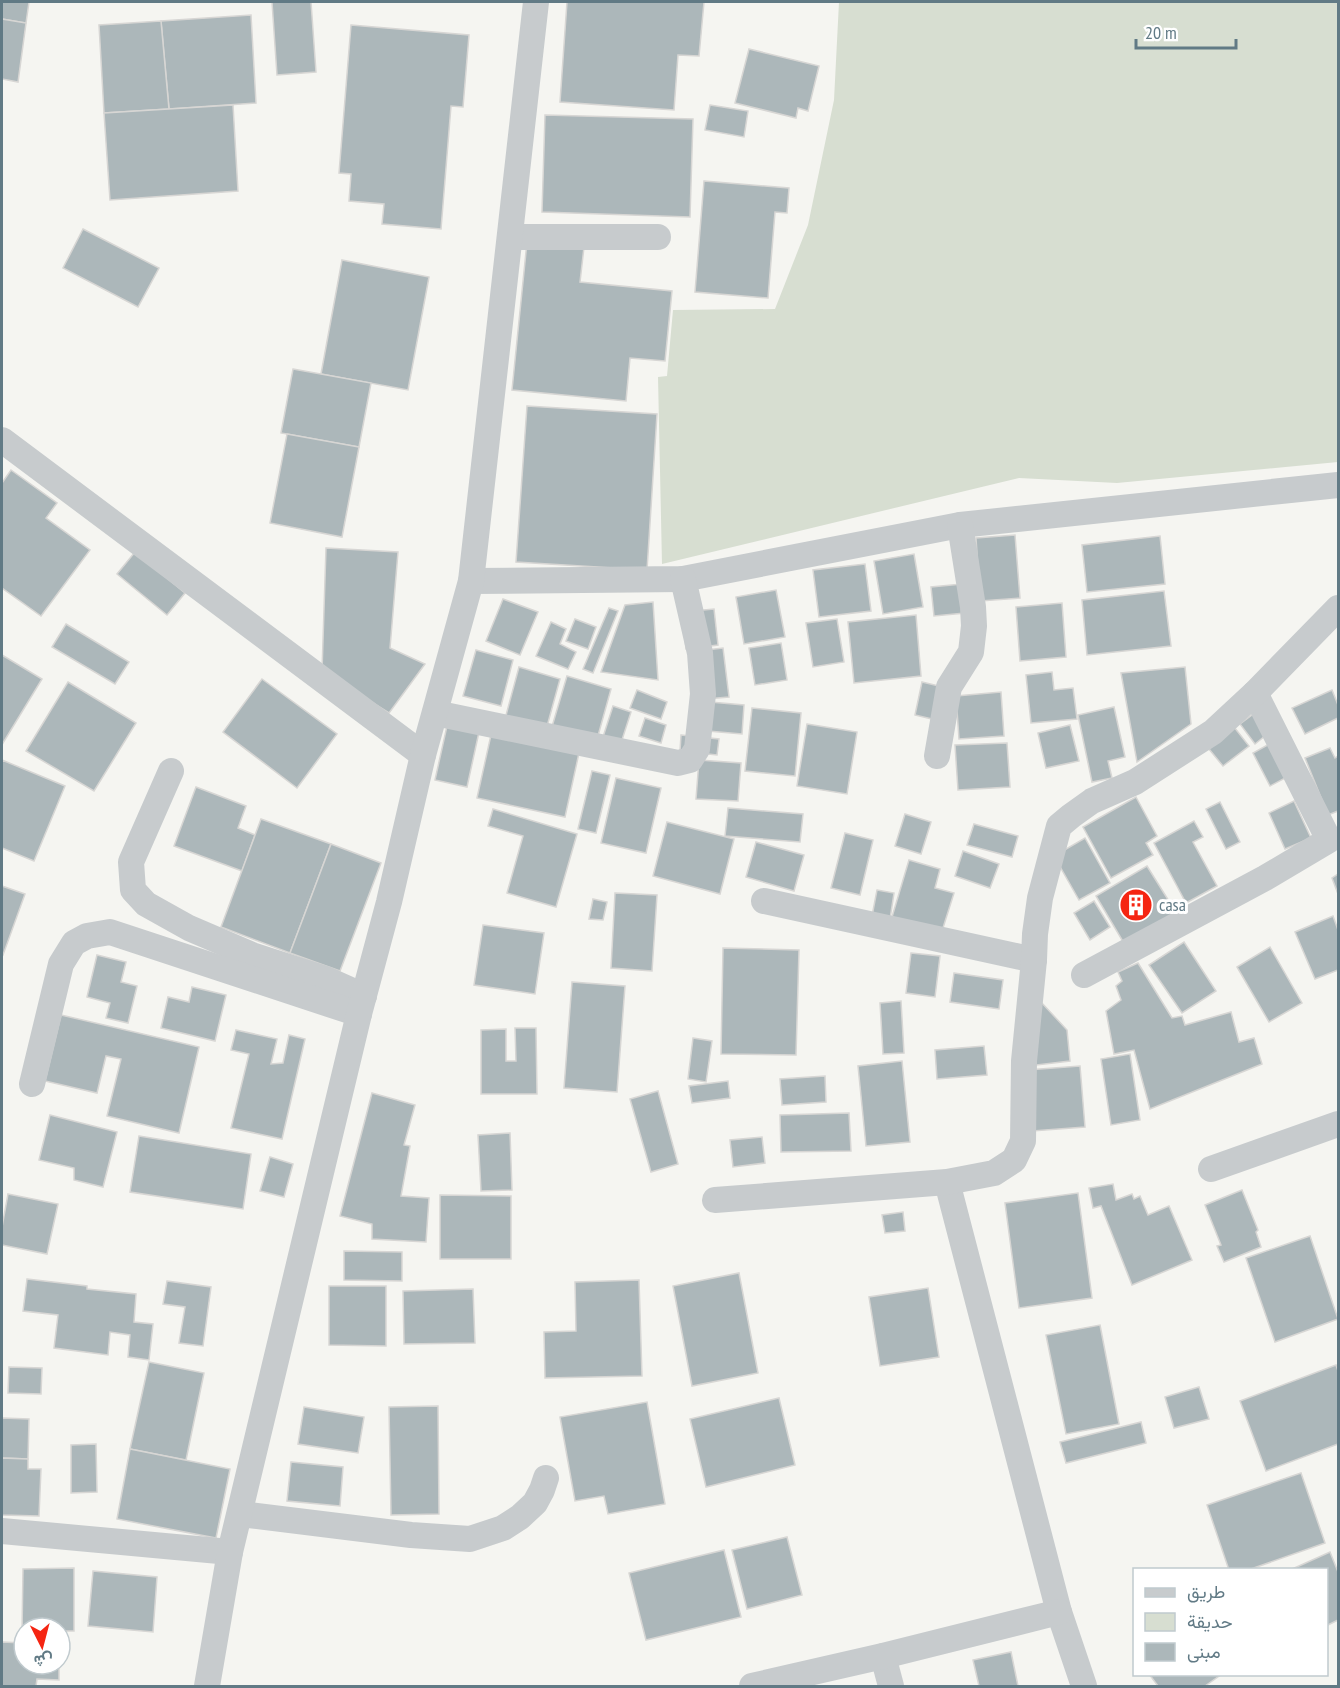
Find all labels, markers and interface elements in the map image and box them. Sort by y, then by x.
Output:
scale bar [1136,12,1236,50]
text: 20 m [1145,21,1177,44]
building icon: casa [1118,887,1154,923]
place label: casa [1159,893,1186,916]
legend [1133,1568,1328,1676]
text: طريق [1187,1580,1225,1603]
text: حديقة [1187,1610,1233,1633]
north arrow [12,1616,72,1676]
text: مبنى [1187,1640,1221,1663]
text: ش [33,1650,54,1672]

